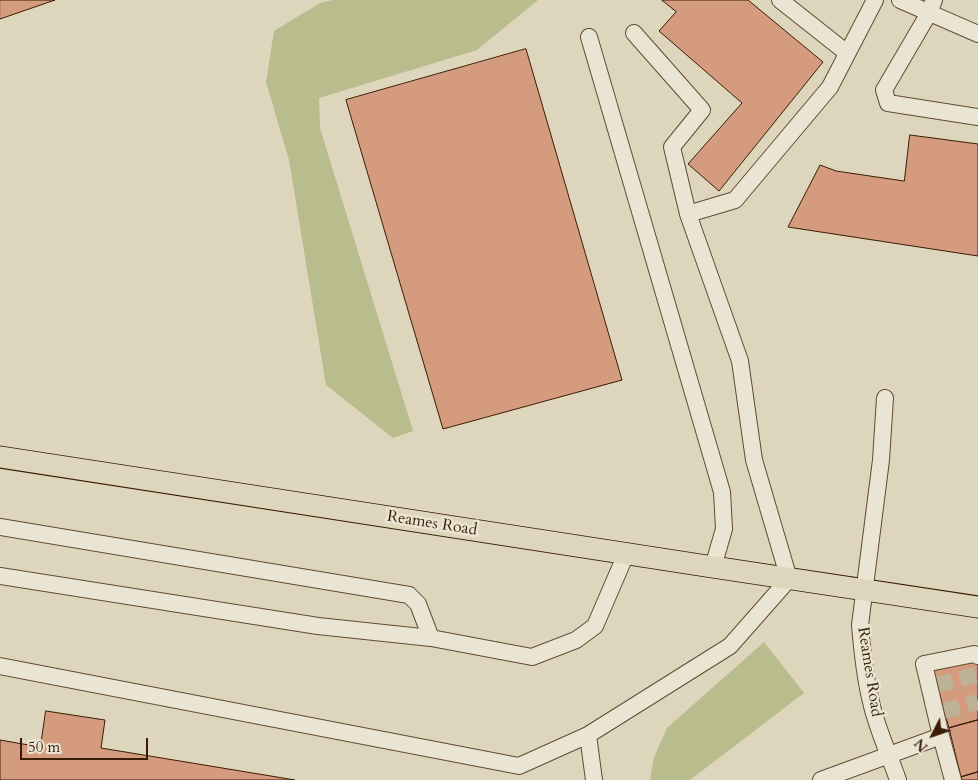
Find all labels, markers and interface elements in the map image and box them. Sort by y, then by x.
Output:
street label: Reames Road [386,507,478,541]
street label: Reames Road [852,626,886,718]
north arrow [908,710,958,760]
scale bar [22,728,150,760]
text: N [910,734,932,756]
text: 50 m [28,737,60,757]

